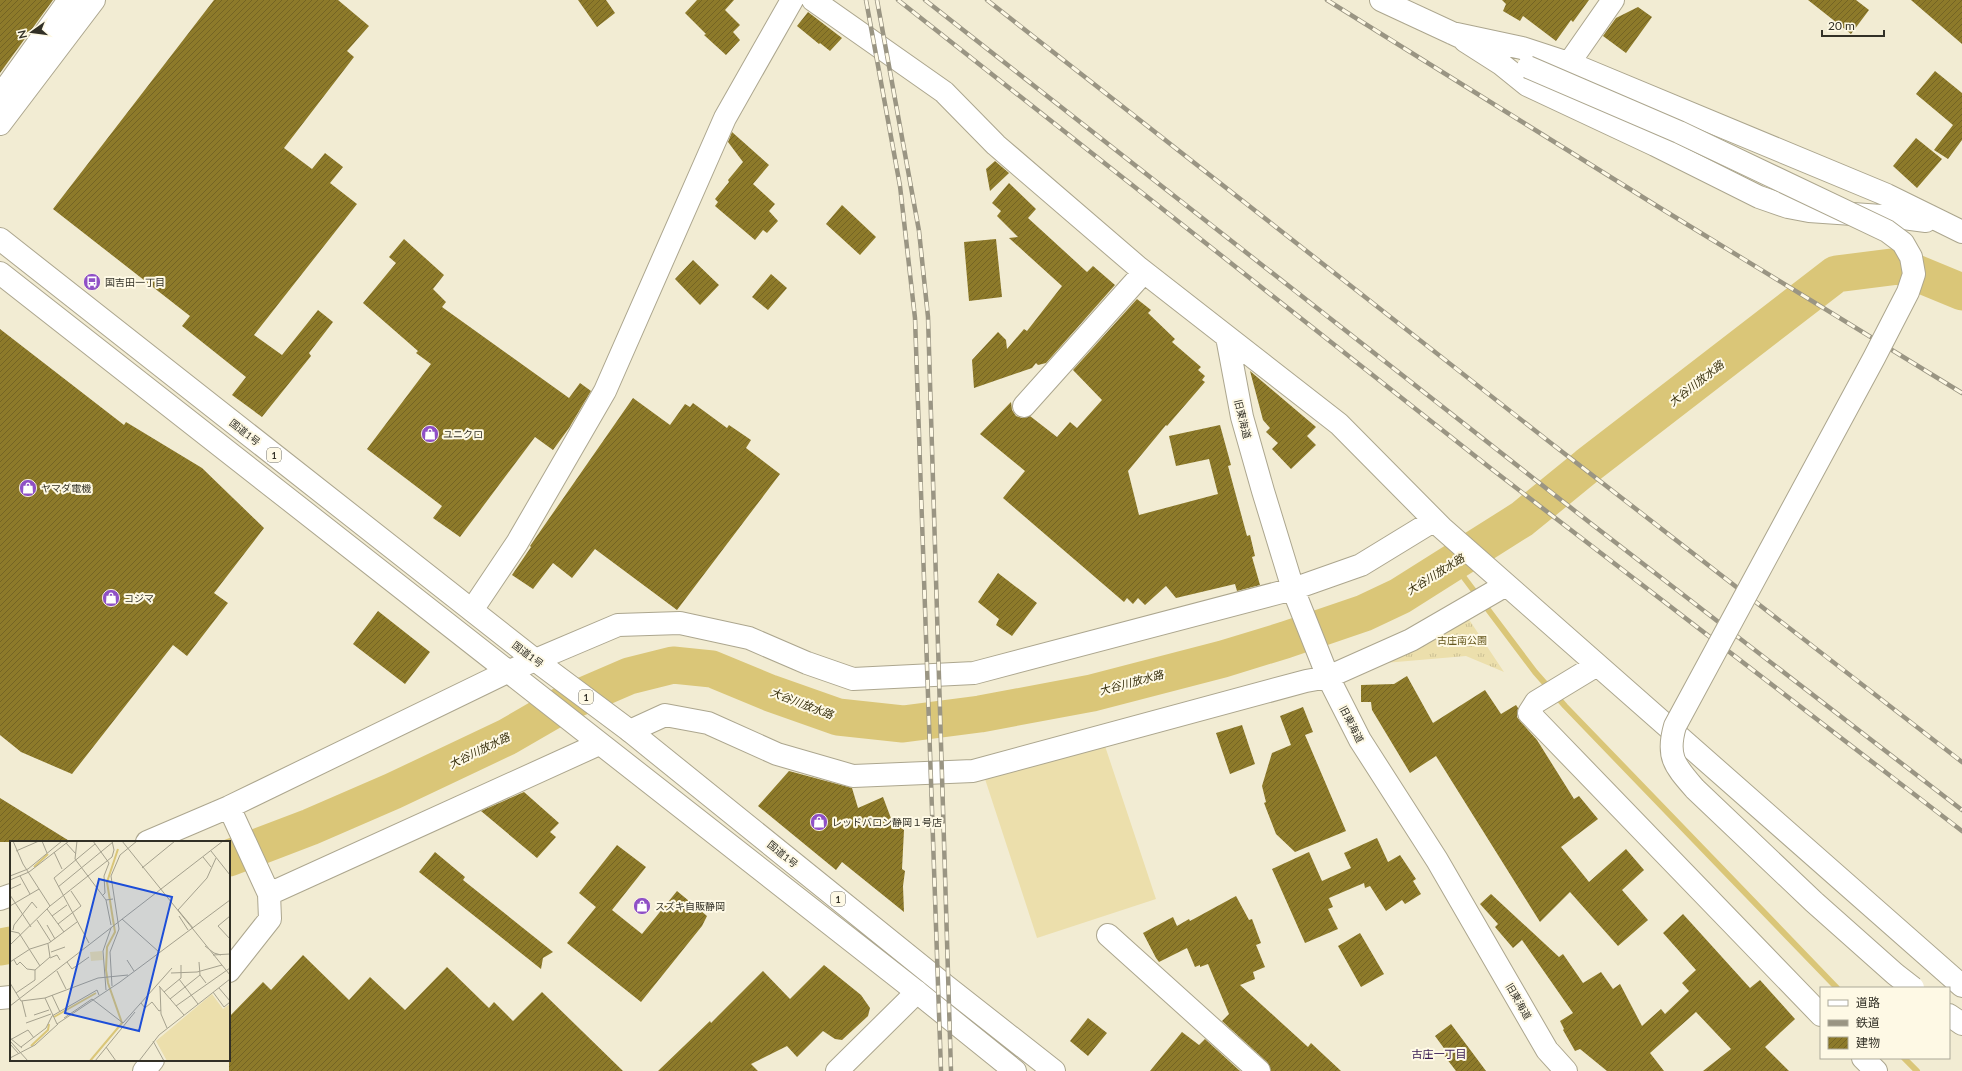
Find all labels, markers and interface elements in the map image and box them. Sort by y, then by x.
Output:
north arrow [12,12,52,52]
scale bar [1822,12,1884,38]
text: 20 m [1828,18,1855,33]
text: N [14,29,29,40]
bus stop icon: 国吉田一丁目 [82,272,102,292]
place label: 国吉田一丁目 [105,276,165,288]
water label: 大谷川放水路 [1666,357,1727,408]
street label: 旧東海道 [1232,398,1254,440]
street label: 国道1号 [227,416,263,448]
shop icon: ユニクロ [420,424,440,444]
place label: ユニクロ [443,428,483,440]
road number: 1 [267,448,281,462]
shop icon: ヤマダ電機 [18,478,38,498]
place label: ヤマダ電機 [41,482,91,494]
water label: 大谷川放水路 [1404,550,1467,597]
shop icon: コジマ [101,588,121,608]
place label: コジマ [124,592,154,604]
park label: 古庄南公園 [1437,634,1487,646]
street label: 国道1号 [510,638,546,670]
water label: 大谷川放水路 [1097,667,1166,697]
water label: 大谷川放水路 [769,685,836,721]
road number: 1 [579,690,593,704]
street label: 旧東海道 [1338,703,1366,745]
water label: 大谷川放水路 [446,729,512,770]
shop icon: レッドバロン静岡１号店 [809,812,829,832]
place label: レッドバロン静岡１号店 [832,816,942,828]
street label: 国道1号 [765,838,801,870]
inset map [10,841,230,1061]
road number: 1 [831,892,845,906]
shop icon: スズキ自販静岡 [632,896,652,916]
place label: スズキ自販静岡 [655,900,725,912]
street label: 旧東海道 [1504,981,1534,1021]
legend [1820,987,1950,1059]
text: 道路 [1856,995,1880,1010]
text: 鉄道 [1856,1015,1880,1030]
text: 建物 [1856,1035,1880,1050]
district label: 古庄一丁目 [1412,1047,1467,1060]

